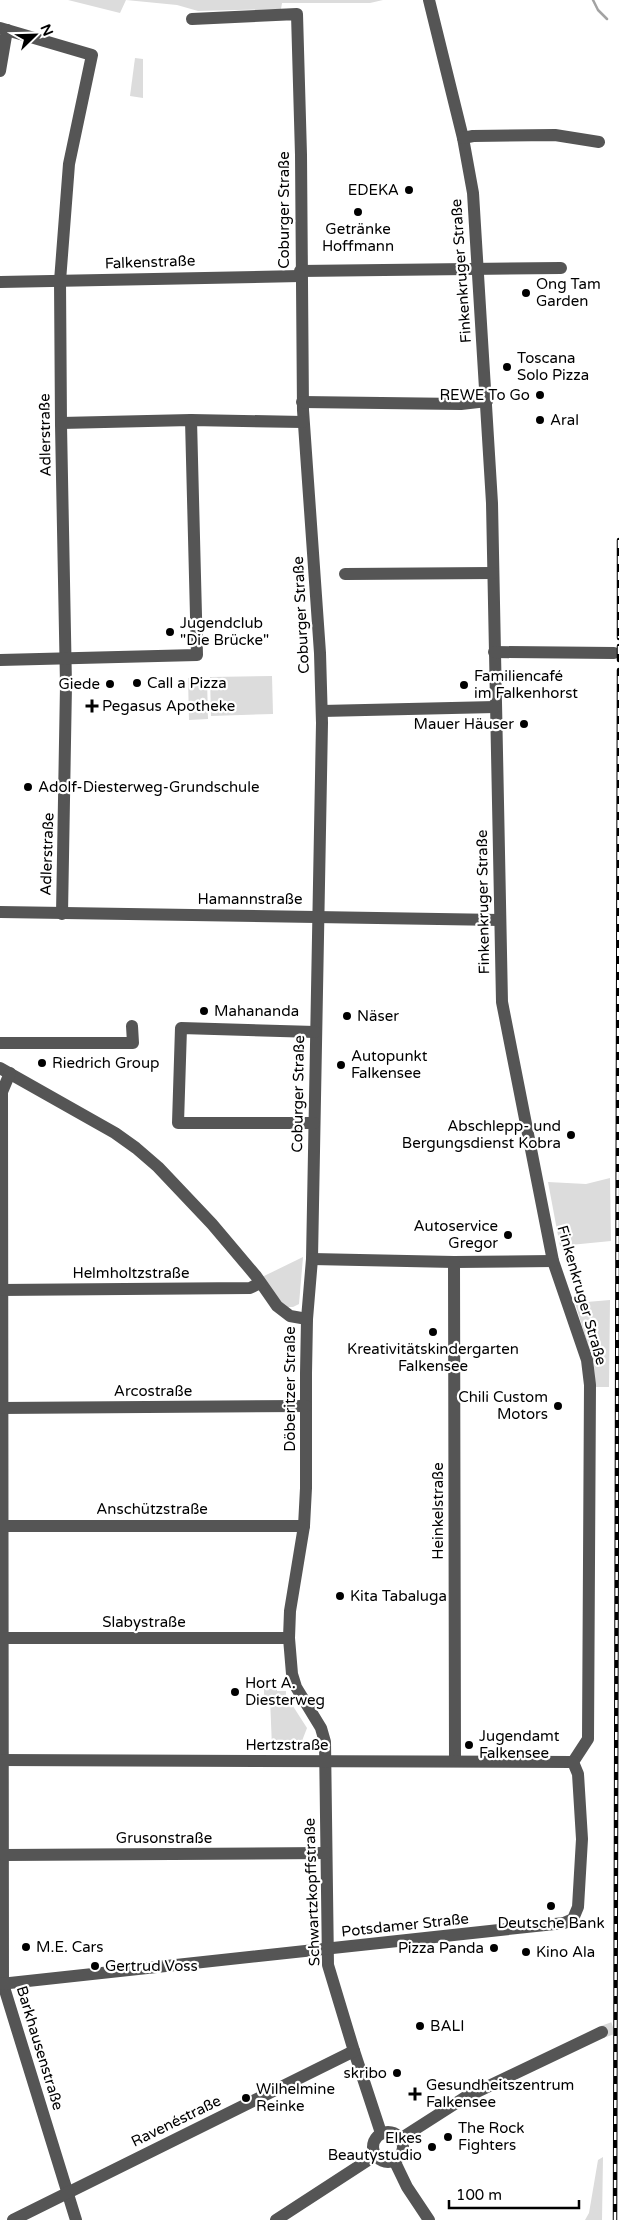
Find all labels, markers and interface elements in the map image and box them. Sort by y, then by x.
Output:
north arrow [10,10,60,60]
text: N [36,22,57,39]
street label: Coburger Straße [275,151,293,269]
place label: EDEKA [348,181,399,199]
marker: EDEKA [403,184,415,196]
street label: Finkenkruger Straße [447,198,475,344]
marker: Getränke Hoffmann [352,206,364,218]
place label: Getränke Hoffmann [322,220,394,255]
street label: Falkenstraße [104,251,196,273]
place label: Ong Tam Garden [536,275,601,310]
marker: Ong Tam Garden [520,287,532,299]
place label: Toscana Solo Pizza [517,349,589,384]
marker: Toscana Solo Pizza [501,361,513,373]
place label: REWE To Go [439,386,530,404]
marker: REWE To Go [534,389,546,401]
street label: Adlerstraße [35,393,55,477]
place label: Aral [550,411,579,429]
marker: Aral [534,414,546,426]
street label: Coburger Straße [289,556,313,674]
place label: Jugendclub "Die Brücke" [180,614,269,649]
marker: Jugendclub "Die Brücke" [164,626,176,638]
place label: Familiencafé im Falkenhorst [474,667,578,702]
place label: Call a Pizza [147,674,227,692]
place label: Giede [58,675,100,693]
marker: Call a Pizza [131,677,143,689]
marker: Giede [104,678,116,690]
marker: Familiencafé im Falkenhorst [458,679,470,691]
place label: Pegasus Apotheke [102,697,235,715]
marker: Pegasus Apotheke [86,700,98,712]
place label: Mauer Häuser [414,715,514,733]
marker: Mauer Häuser [518,718,530,730]
place label: Adolf-Diesterweg-Grundschule [38,778,259,796]
marker: Adolf-Diesterweg-Grundschule [22,781,34,793]
street label: Adlerstraße [37,812,57,896]
street label: Finkenkruger Straße [473,830,493,974]
street label: Hamannstraße [198,890,302,908]
place label: Mahananda [214,1002,299,1020]
marker: Mahananda [198,1005,210,1017]
place label: Näser [357,1007,399,1025]
marker: Näser [341,1010,353,1022]
street label: Coburger Straße [288,1035,308,1153]
place label: Autopunkt Falkensee [351,1047,428,1082]
place label: Riedrich Group [52,1054,159,1072]
marker: Riedrich Group [36,1057,48,1069]
marker: Autopunkt Falkensee [335,1059,347,1071]
place label: Abschlepp- und Bergungsdienst Kobra [402,1117,561,1152]
marker: Abschlepp- und Bergungsdienst Kobra [565,1129,577,1141]
place label: Autoservice Gregor [414,1217,498,1252]
street label: Finkenkruger Straße [553,1223,611,1367]
marker: Autoservice Gregor [502,1229,514,1241]
street label: Helmholtzstraße [73,1264,189,1282]
street label: Döberitzer Straße [281,1326,299,1452]
marker: Kreativitätskindergarten Falkensee [427,1326,439,1338]
place label: Kreativitätskindergarten Falkensee [347,1340,519,1375]
street label: Arcostraße [114,1382,192,1400]
place label: Chili Custom Motors [458,1388,548,1423]
marker: Chili Custom Motors [552,1400,564,1412]
street label: Heinkelstraße [429,1462,447,1560]
street label: Anschützstraße [96,1500,208,1518]
place label: Kita Tabaluga [350,1587,447,1605]
marker: Kita Tabaluga [334,1590,346,1602]
street label: Slabystraße [102,1613,186,1631]
place label: Hort A. Diesterweg [245,1674,325,1709]
marker: Hort A. Diesterweg [229,1686,241,1698]
place label: Jugendamt Falkensee [479,1727,560,1762]
street label: Hertzstraße [245,1736,329,1754]
marker: Jugendamt Falkensee [463,1739,475,1751]
street label: Schwartzkopffstraße [300,1818,324,1966]
street label: Grusonstraße [116,1829,212,1847]
marker: Deutsche Bank [545,1900,557,1912]
street label: Potsdamer Straße [340,1909,470,1941]
place label: Deutsche Bank [497,1914,605,1932]
place label: M.E. Cars [36,1938,104,1956]
place label: Pizza Panda [398,1939,484,1957]
marker: M.E. Cars [20,1941,32,1953]
marker: Pizza Panda [488,1942,500,1954]
place label: Kino Ala [536,1943,595,1961]
marker: Kino Ala [520,1946,532,1958]
place label: Gertrud Voss [105,1957,198,1975]
marker: Gertrud Voss [89,1960,101,1972]
street label: Barkhausenstraße [13,1984,67,2112]
place label: BALI [430,2017,465,2035]
marker: BALI [414,2020,426,2032]
place label: skribo [344,2064,387,2082]
marker: skribo [391,2067,403,2079]
place label: Gesundheitszentrum Falkensee [426,2076,574,2111]
place label: Wilhelmine Reinke [256,2080,335,2115]
marker: Gesundheitszentrum Falkensee [408,2087,422,2101]
street label: Ravenéstraße [128,2092,224,2150]
marker: Wilhelmine Reinke [240,2092,252,2104]
place label: The Rock Fighters [458,2119,525,2154]
place label: Elkes Beautystudio [328,2129,422,2164]
marker: The Rock Fighters [442,2131,454,2143]
marker: Elkes Beautystudio [426,2141,438,2153]
scale bar [449,2178,579,2210]
text: 100 m [456,2186,502,2204]

